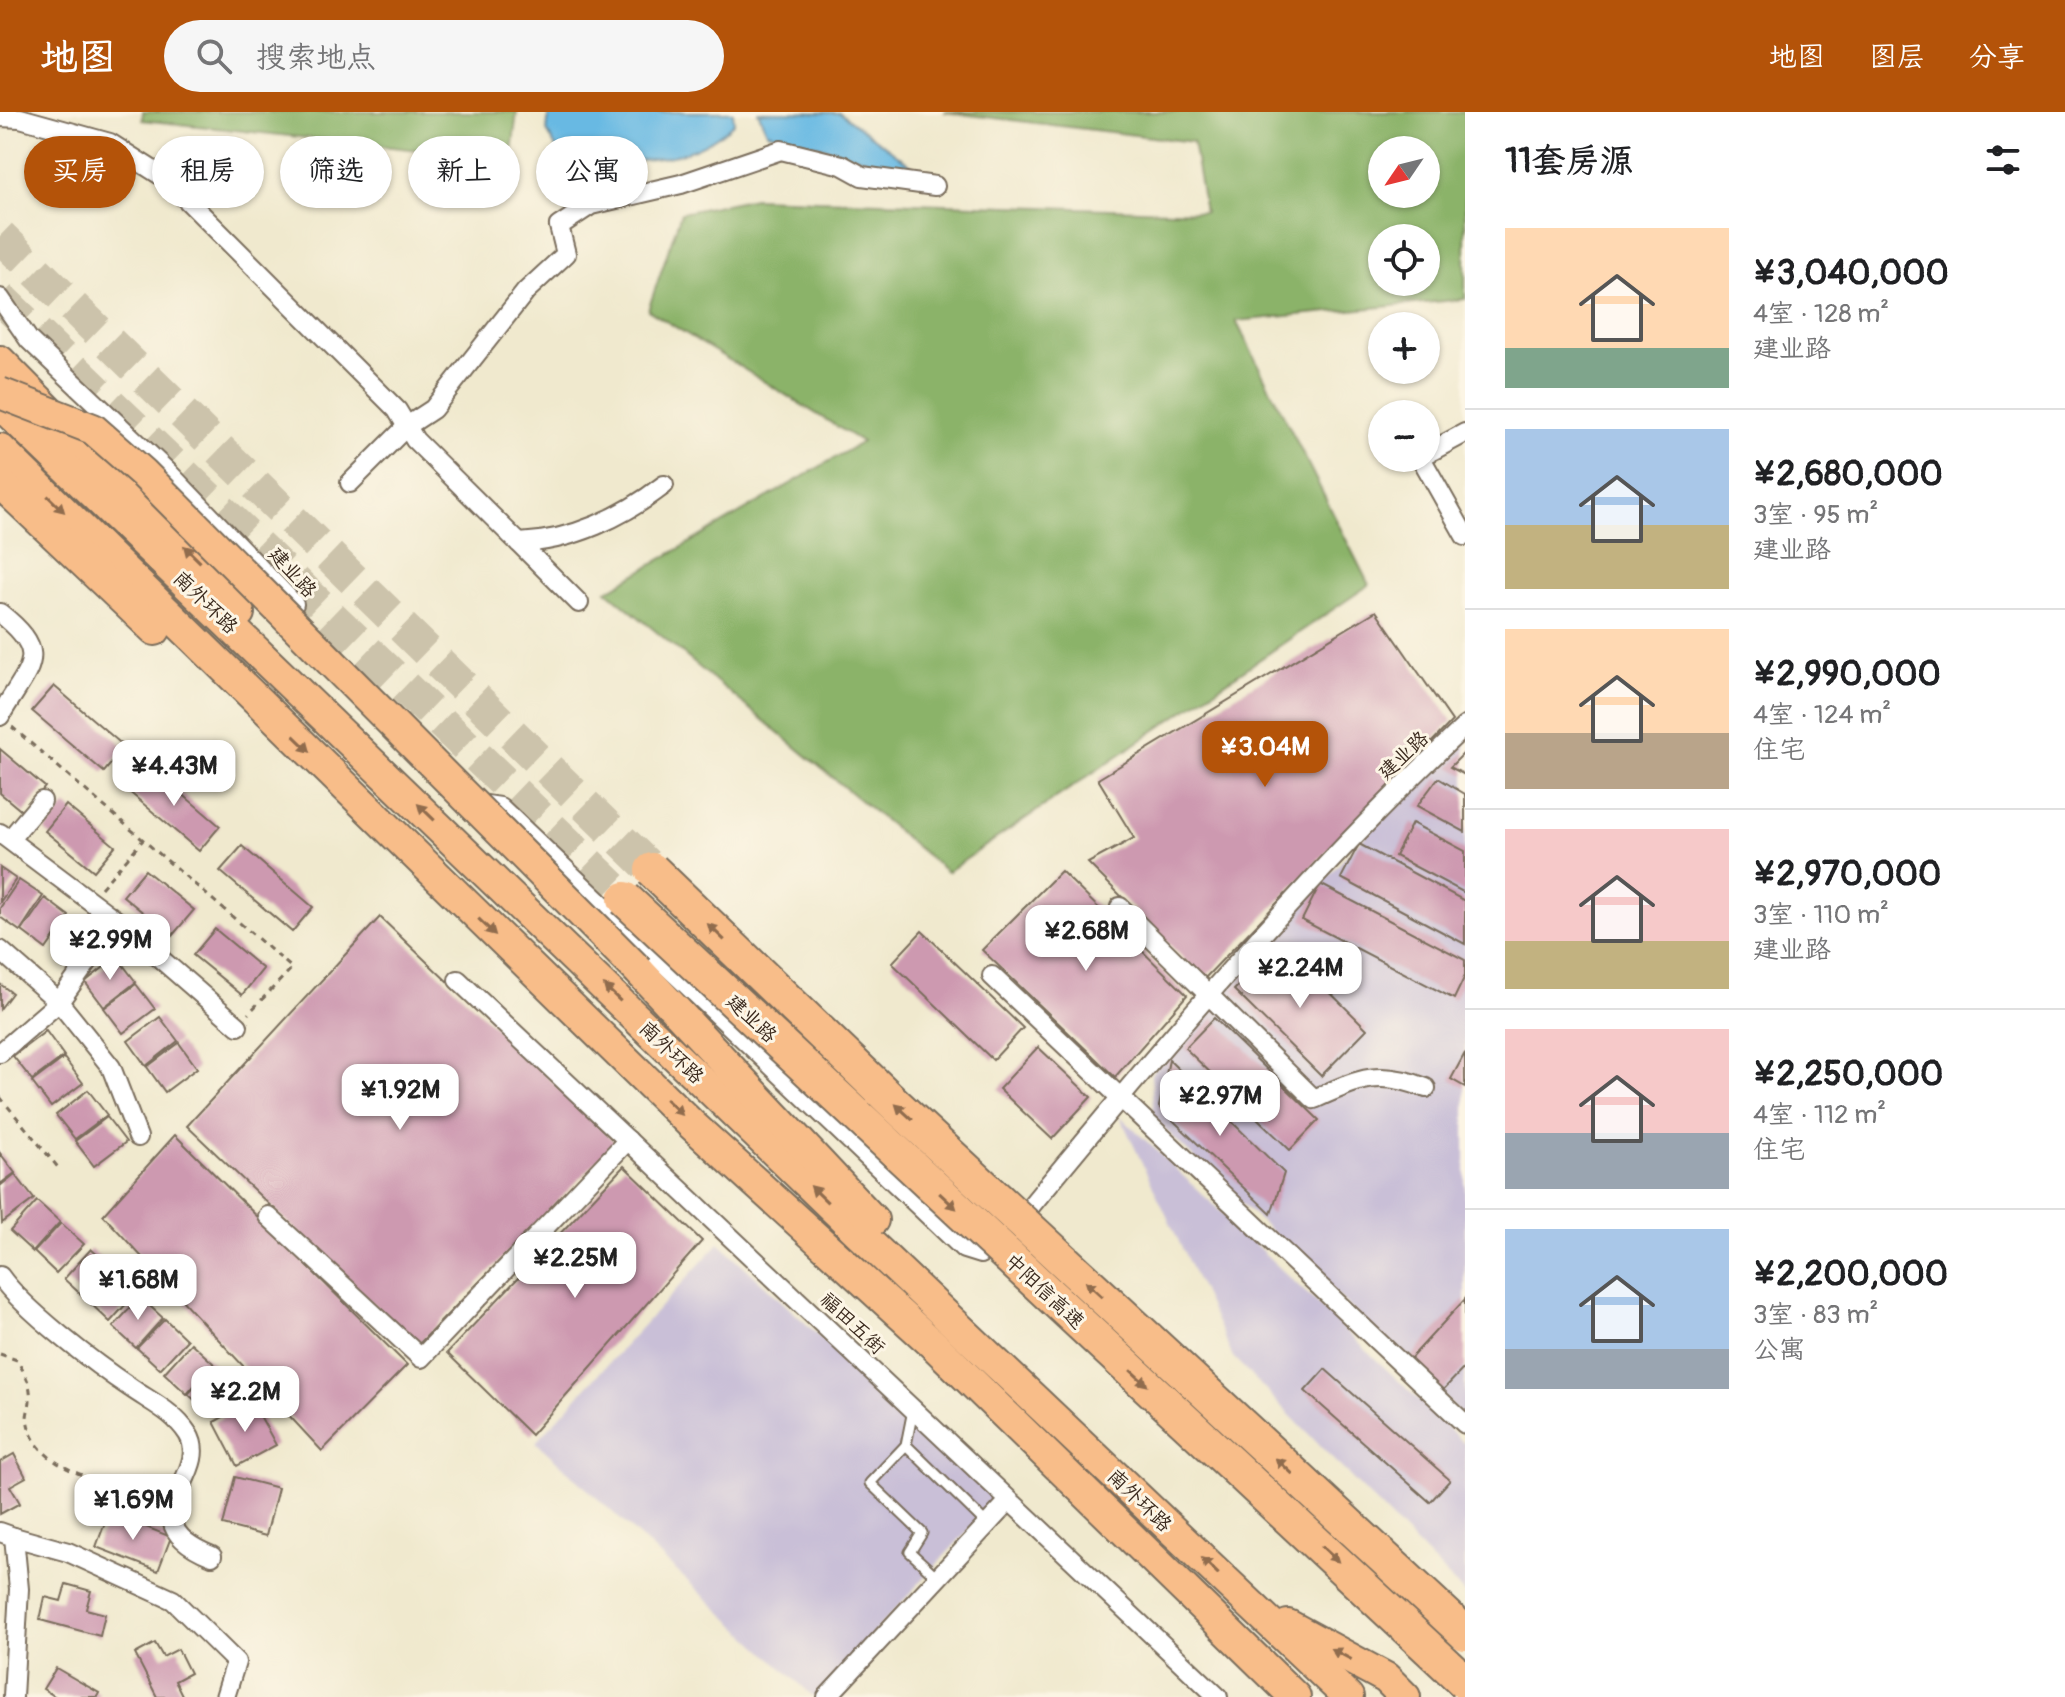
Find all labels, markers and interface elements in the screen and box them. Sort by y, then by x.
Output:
search box [164,20,724,92]
text: 地图 [40,34,116,82]
icon: search [192,34,236,78]
text: 搜索地点 [256,39,376,76]
text: 地图 [1769,40,1825,75]
text: 图层 [1869,40,1925,75]
text: 分享 [1969,40,2025,75]
chip: 买房 [24,136,136,208]
chip: 租房 [152,136,264,208]
chip: 筛选 [280,136,392,208]
chip: 新上 [408,136,520,208]
chip: 公寓 [536,136,648,208]
north arrow [1368,136,1440,208]
map controls [1368,136,1440,472]
icon: filters [1981,138,2025,182]
text: 11套房源 [1505,140,1634,183]
button: locate [1368,224,1440,296]
text: ¥3,040,000 [1753,252,1949,295]
icon: home [1569,260,1665,356]
text: 4室 · 128 m² [1753,298,1889,330]
button: + [1368,312,1440,384]
text: 建业路 [1753,333,1831,365]
button: − [1368,400,1440,472]
text: ¥2,680,000 [1753,453,1943,496]
icon: home [1569,461,1665,557]
one-way arrow [46,494,65,512]
text: 3室 · 95 m² [1753,499,1878,531]
text: 建业路 [1753,534,1831,566]
street label: 建业路 [263,542,323,604]
one-way arrow [183,545,201,564]
street label: 南外环路 [168,566,244,640]
text: ¥2,990,000 [1753,653,1941,696]
icon: home [1569,661,1665,757]
text: 4室 · 124 m² [1753,699,1891,731]
pin: ¥3.04M [1200,721,1330,789]
street label: 建业路 [1373,725,1435,785]
text: ¥3.04M [1220,731,1310,763]
one-way arrow [292,734,311,753]
text: 住宅 [1753,734,1805,766]
pin: ¥4.43M [109,740,239,808]
text: ¥4.43M [130,750,218,782]
one-way arrow [417,804,436,822]
text: ¥2,970,000 [1753,853,1941,896]
icon: home [1569,861,1665,957]
text: 3室 · 110 m² [1753,899,1889,931]
pin: ¥2.68M [1021,905,1151,973]
pin: ¥2.99M [45,914,175,982]
text: ¥2.68M [1043,915,1129,947]
one-way arrow [477,917,496,935]
one-way arrow [707,923,726,941]
text: ¥2.99M [68,924,152,956]
text: 建业路 [1753,934,1831,966]
pin: ¥2.24M [1235,942,1365,1010]
text: ¥2.24M [1257,952,1343,984]
one-way arrow [603,985,622,1003]
street label: 建业路 [721,989,783,1049]
street label: 南外环路 [634,1016,710,1090]
text: ¥2,250,000 [1753,1053,1943,1096]
icon: home [1569,1061,1665,1157]
pin: ¥1.92M [335,1064,465,1132]
pin: ¥2.97M [1155,1070,1285,1138]
text: ¥1.92M [360,1074,440,1106]
text: ¥2.97M [1178,1080,1262,1112]
one-way arrow [664,1098,683,1116]
text: 4室 · 112 m² [1753,1099,1886,1131]
one-way arrow [895,1103,914,1121]
text: 住宅 [1753,1134,1805,1166]
one-way arrow [810,1185,829,1204]
one-way arrow [938,1192,957,1210]
pin: ¥2.25M [510,1232,640,1300]
text: ¥2.25M [532,1242,618,1274]
street label: 中阳信高速 [1000,1248,1090,1335]
text: ¥2,200,000 [1753,1253,1948,1296]
pin: ¥1.68M [73,1254,203,1322]
icon: home [1569,1261,1665,1357]
text: ¥1.68M [98,1264,178,1296]
one-way arrow [1085,1281,1104,1299]
street label: 福田五街 [815,1287,890,1360]
text: 3室 · 83 m² [1753,1299,1878,1331]
text: 公寓 [1753,1334,1805,1366]
pin: ¥2.2M [189,1366,301,1434]
one-way arrow [1129,1368,1148,1386]
text: ¥2.2M [209,1376,281,1408]
one-way arrow [1275,1458,1294,1476]
street label: 南外环路 [1102,1464,1178,1538]
pin: ¥1.69M [68,1474,198,1542]
text: ¥1.69M [92,1484,174,1516]
one-way arrow [1320,1545,1339,1563]
one-way arrow [1201,1558,1220,1576]
one-way arrow [1330,1647,1352,1661]

